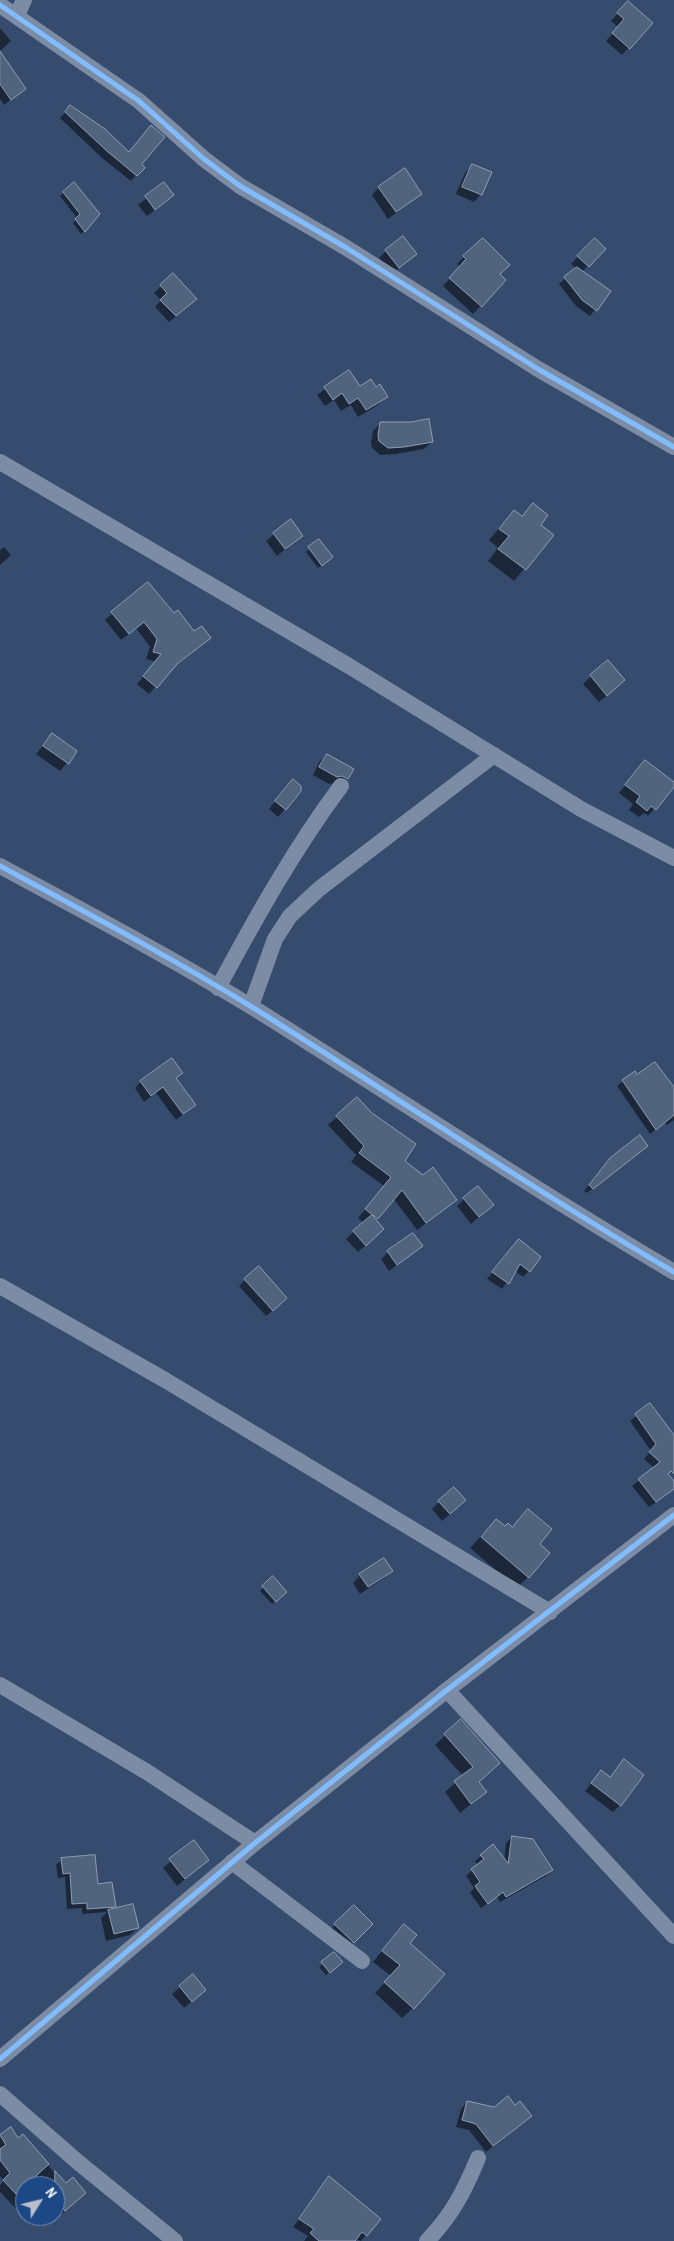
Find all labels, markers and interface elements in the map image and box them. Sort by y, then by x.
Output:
north arrow [15,2176,65,2226]
text: N [42,2184,61,2201]

